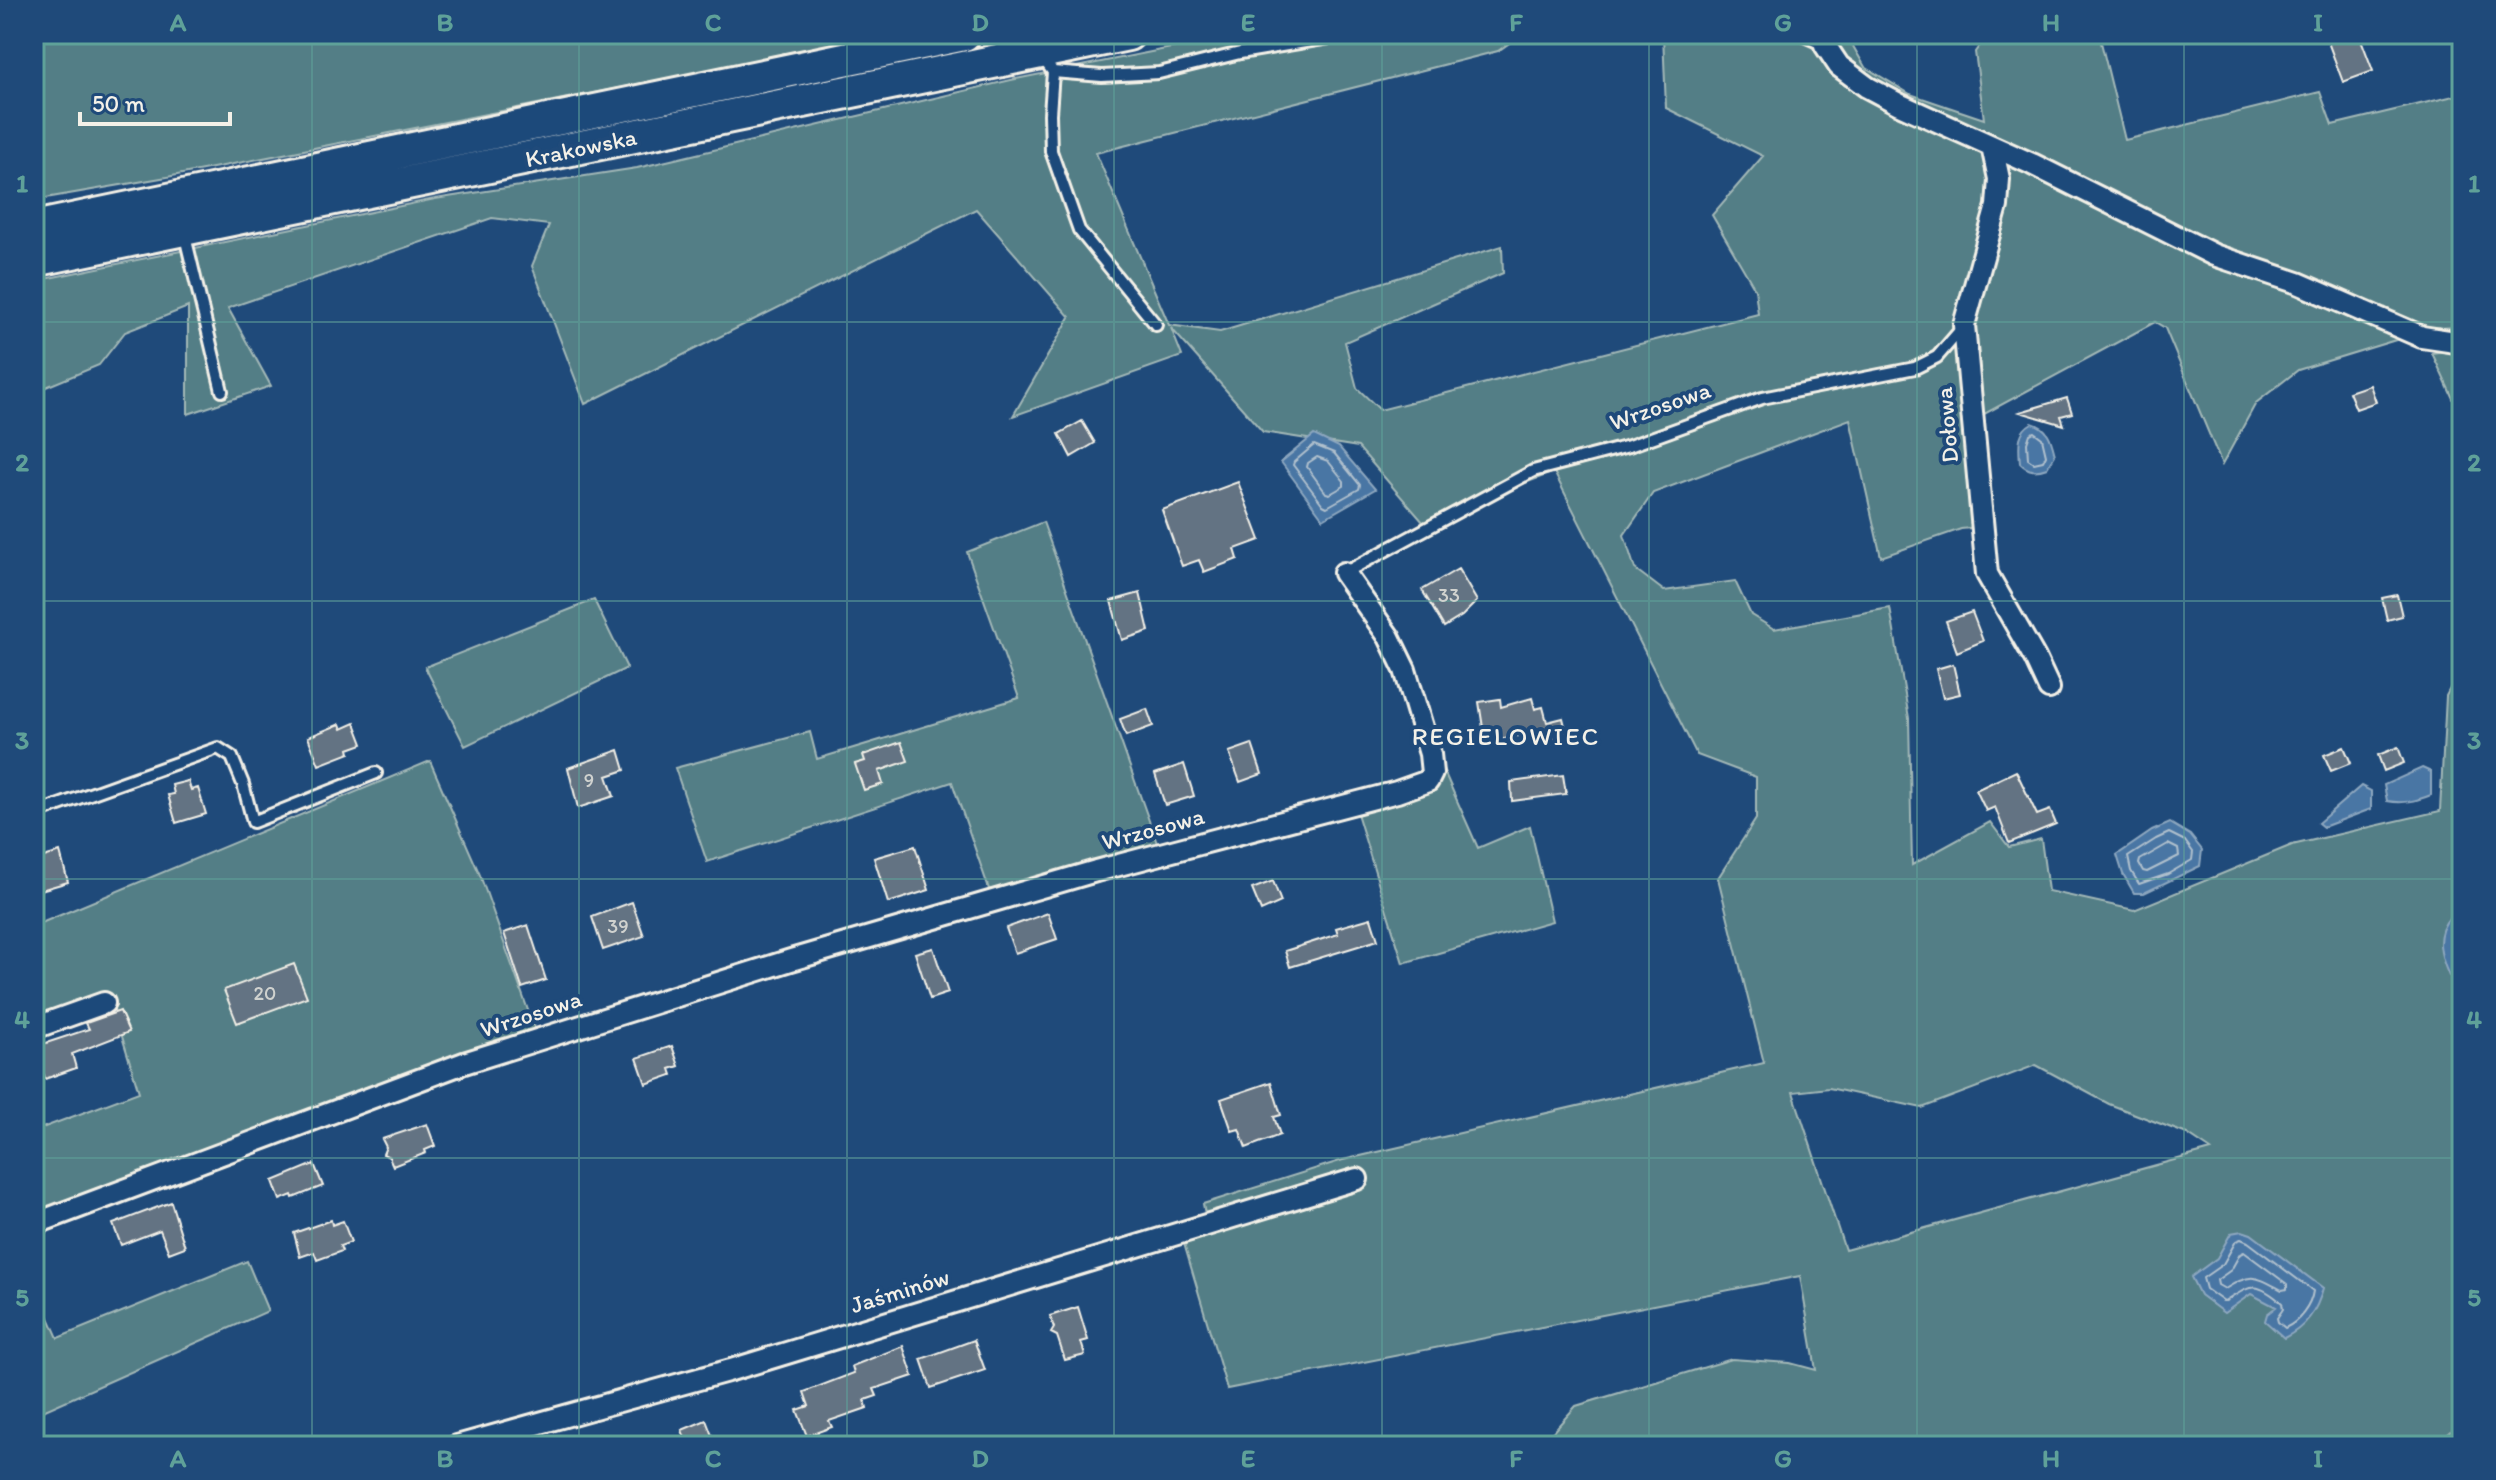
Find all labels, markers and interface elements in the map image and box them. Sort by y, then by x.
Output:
text: A [169,6,187,38]
text: B [437,6,454,38]
text: C [705,6,722,38]
text: D [971,6,989,38]
text: E [1241,6,1255,38]
text: F [1509,6,1523,38]
text: G [1774,6,1792,38]
text: H [2042,6,2060,38]
text: I [2313,6,2323,38]
scale bar [80,76,230,126]
text: 50 m [92,89,145,118]
street label: Krakowska [522,121,640,173]
text: 1 [16,167,28,199]
text: 1 [2468,167,2480,199]
street label: Wrzosowa [1605,375,1715,436]
street label: Dołowa [1929,385,1964,464]
text: 2 [15,446,29,478]
text: 2 [2467,446,2481,478]
house number: 33 [1438,583,1460,607]
district label: REGIELOWIEC [1412,720,1600,752]
text: 3 [15,724,29,756]
text: 3 [2467,724,2481,756]
house number: 9 [584,768,594,792]
street label: Wrzosowa [1098,801,1208,856]
house number: 39 [607,914,629,938]
house number: 20 [254,981,276,1005]
street label: Wrzosowa [476,983,586,1044]
text: 4 [14,1003,30,1035]
text: 4 [2466,1003,2482,1035]
street label: Jaśminów [847,1262,953,1319]
text: 5 [15,1281,29,1313]
text: 5 [2467,1281,2481,1313]
text: A [169,1442,187,1474]
text: B [437,1442,454,1474]
text: C [705,1442,722,1474]
text: D [971,1442,989,1474]
text: E [1241,1442,1255,1474]
text: F [1509,1442,1523,1474]
text: G [1774,1442,1792,1474]
text: H [2042,1442,2060,1474]
text: I [2313,1442,2323,1474]

